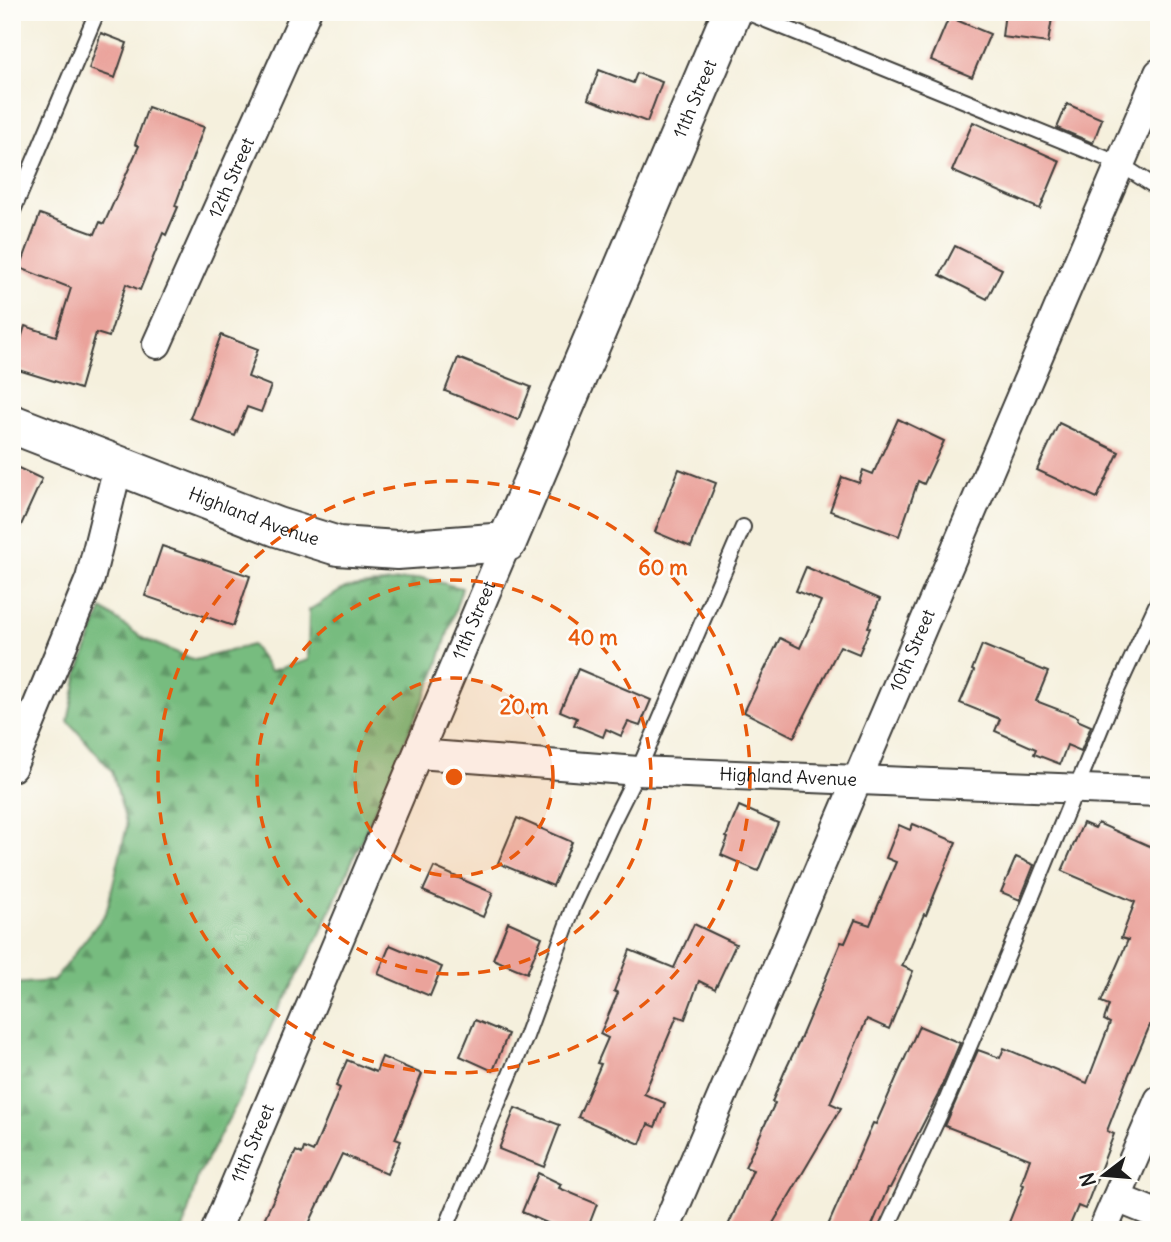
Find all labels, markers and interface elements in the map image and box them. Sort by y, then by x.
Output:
street label: 11th Street [668,56,721,141]
street label: 12th Street [203,134,259,222]
street label: Highland Avenue [185,482,322,550]
text: 60 m [638,554,688,581]
street label: 11th Street [447,577,500,663]
street label: 10th Street [884,605,940,695]
text: 40 m [568,624,618,651]
text: 20 m [500,693,549,720]
street label: Highland Avenue [719,762,857,791]
centre of rings [442,765,466,789]
street label: 11th Street [225,1100,279,1186]
north arrow [1070,1140,1140,1210]
text: N [1074,1170,1101,1189]

